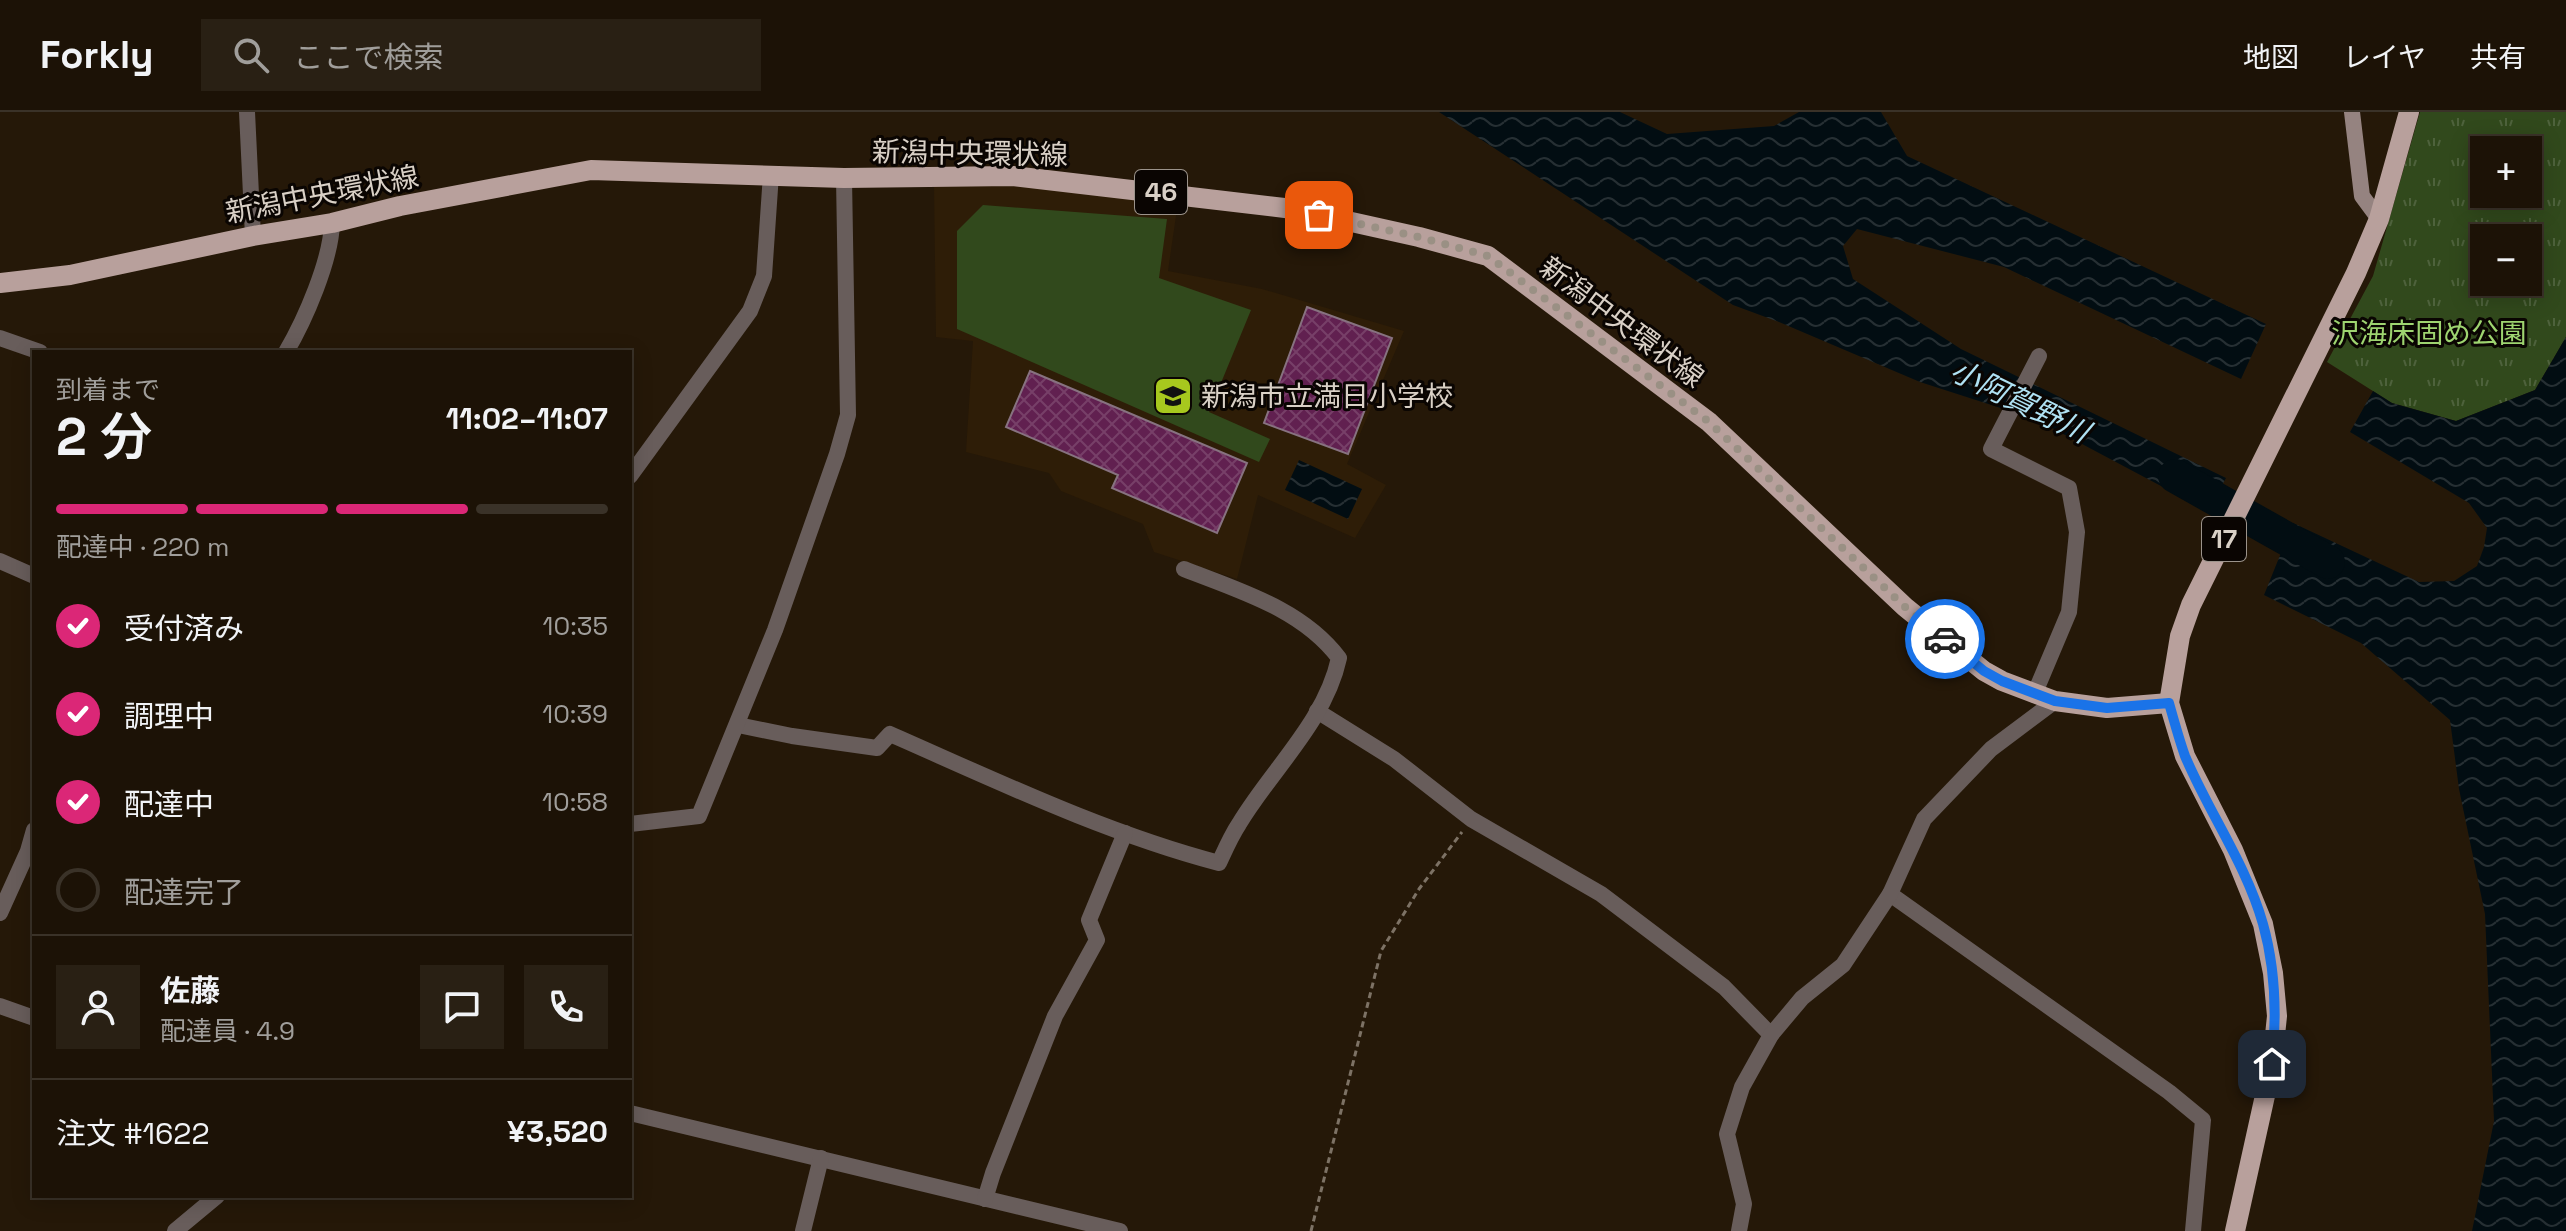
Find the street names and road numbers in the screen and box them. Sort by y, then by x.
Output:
street label: 新潟中央環状線 [872,133,1068,173]
street label: 新潟中央環状線 [222,158,422,230]
road number: 46 [1135,170,1187,214]
street label: 新潟中央環状線 [1533,249,1711,395]
road number: 17 [2202,517,2246,561]

